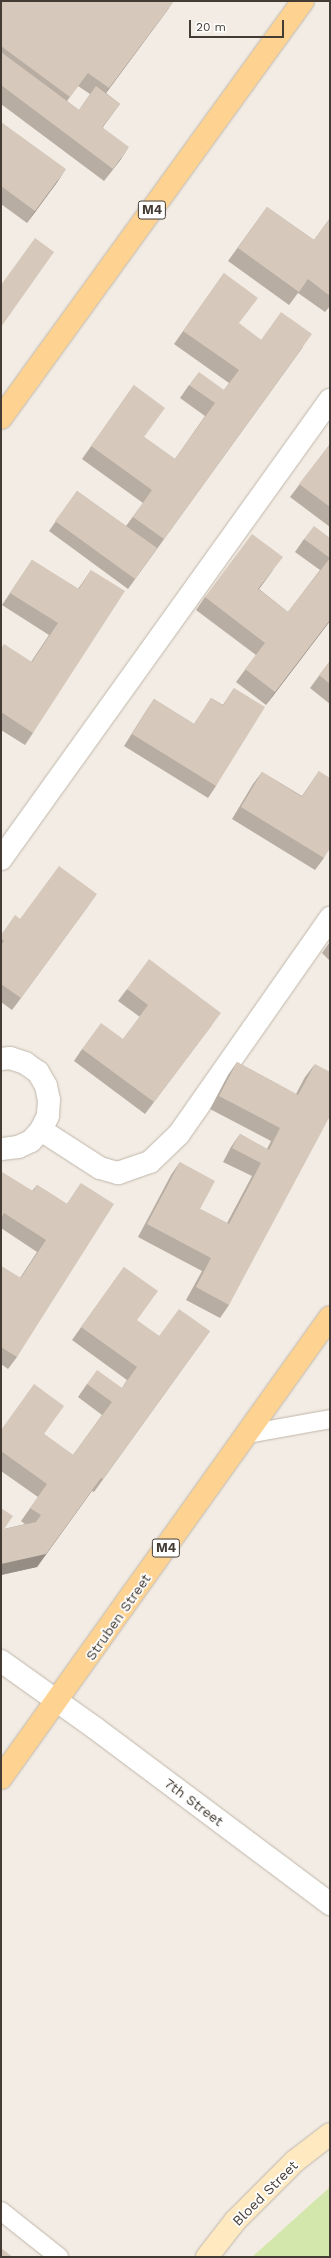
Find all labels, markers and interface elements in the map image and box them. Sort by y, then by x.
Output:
scale bar [191,12,286,38]
text: 20 m [196,20,226,34]
road number: M4 [137,199,167,221]
road number: M4 [151,1537,181,1559]
street label: Struben Street [82,1571,154,1663]
street label: 7th Street [161,1774,227,1830]
street label: Bloed Street [229,2157,301,2229]

